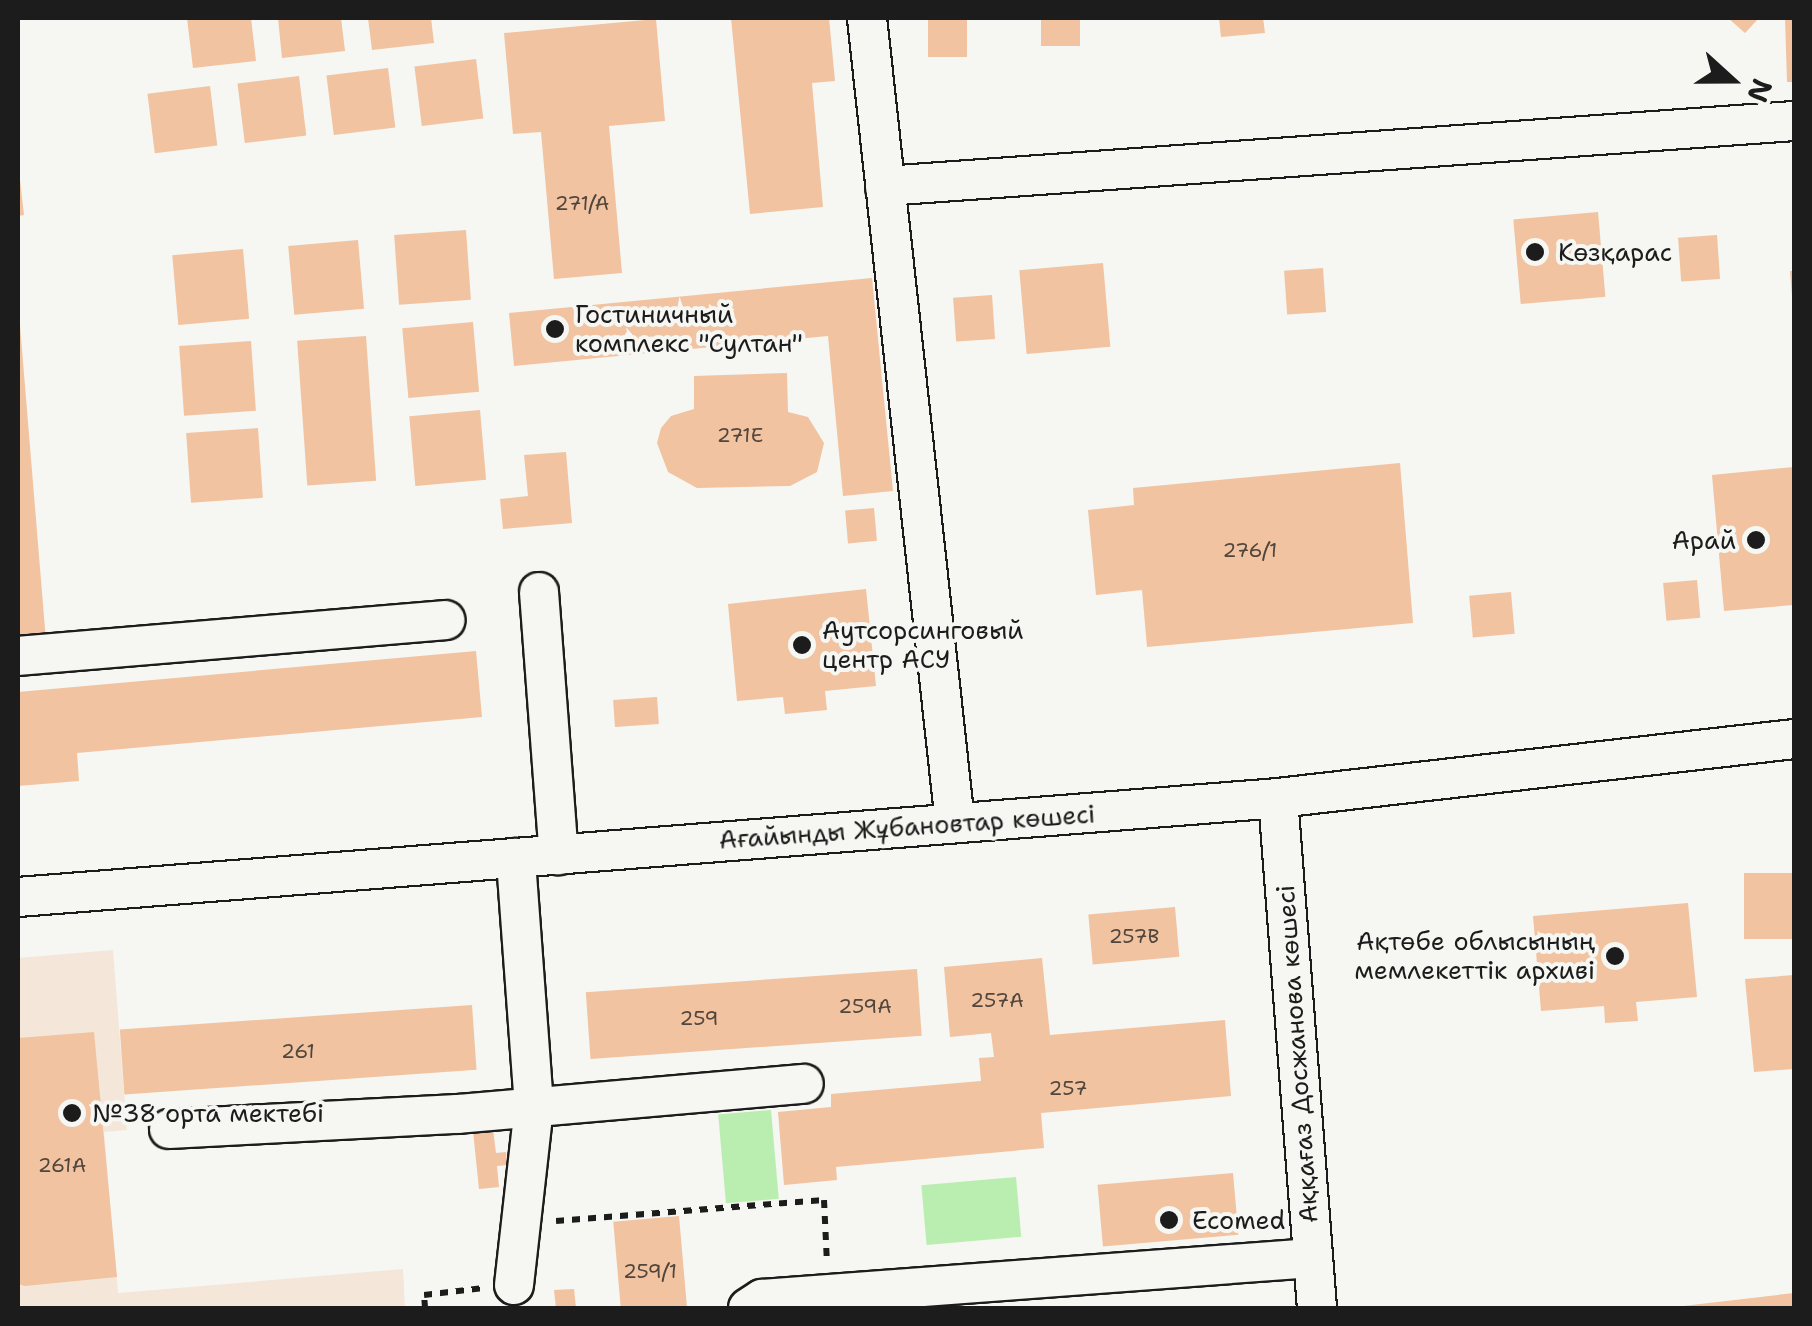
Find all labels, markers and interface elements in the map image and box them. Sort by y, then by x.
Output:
north arrow [1682,30,1782,130]
text: N [1738,74,1782,108]
house number: 271/А [555,191,609,215]
place label: Көзқарас [1558,237,1672,267]
marker: Көзқарас [1522,239,1548,265]
place label: Гостиничный комплекс "Султан" [575,300,803,359]
marker: Гостиничный комплекс "Султан" [544,318,566,340]
house number: 271Е [717,423,763,447]
place label: Арай [1672,525,1736,555]
marker: Арай [1745,529,1767,551]
house number: 276/1 [1223,538,1277,562]
place label: Аутсорсинговый центр АСУ [822,616,1024,675]
marker: Аутсорсинговый центр АСУ [791,634,813,656]
street label: Ағайынды Жұбановтар көшесі [718,799,1096,855]
street label: Аққағаз Досжанова көшесі [1270,884,1324,1224]
house number: 257В [1109,924,1159,948]
place label: Ақтөбе облысының мемлекеттік архиві [1354,927,1595,986]
marker: Ақтөбе облысының мемлекеттік архиві [1604,945,1626,967]
house number: 257А [970,988,1024,1012]
house number: 259А [838,994,892,1018]
house number: 259 [680,1006,718,1030]
house number: 261 [281,1039,315,1063]
house number: 257 [1049,1076,1087,1100]
place label: №38 орта мектебі [92,1098,324,1128]
marker: №38 орта мектебі [61,1102,83,1124]
house number: 261А [38,1153,86,1177]
place label: Ecomed [1192,1205,1285,1235]
marker: Ecomed [1156,1207,1182,1233]
house number: 259/1 [623,1259,677,1283]

